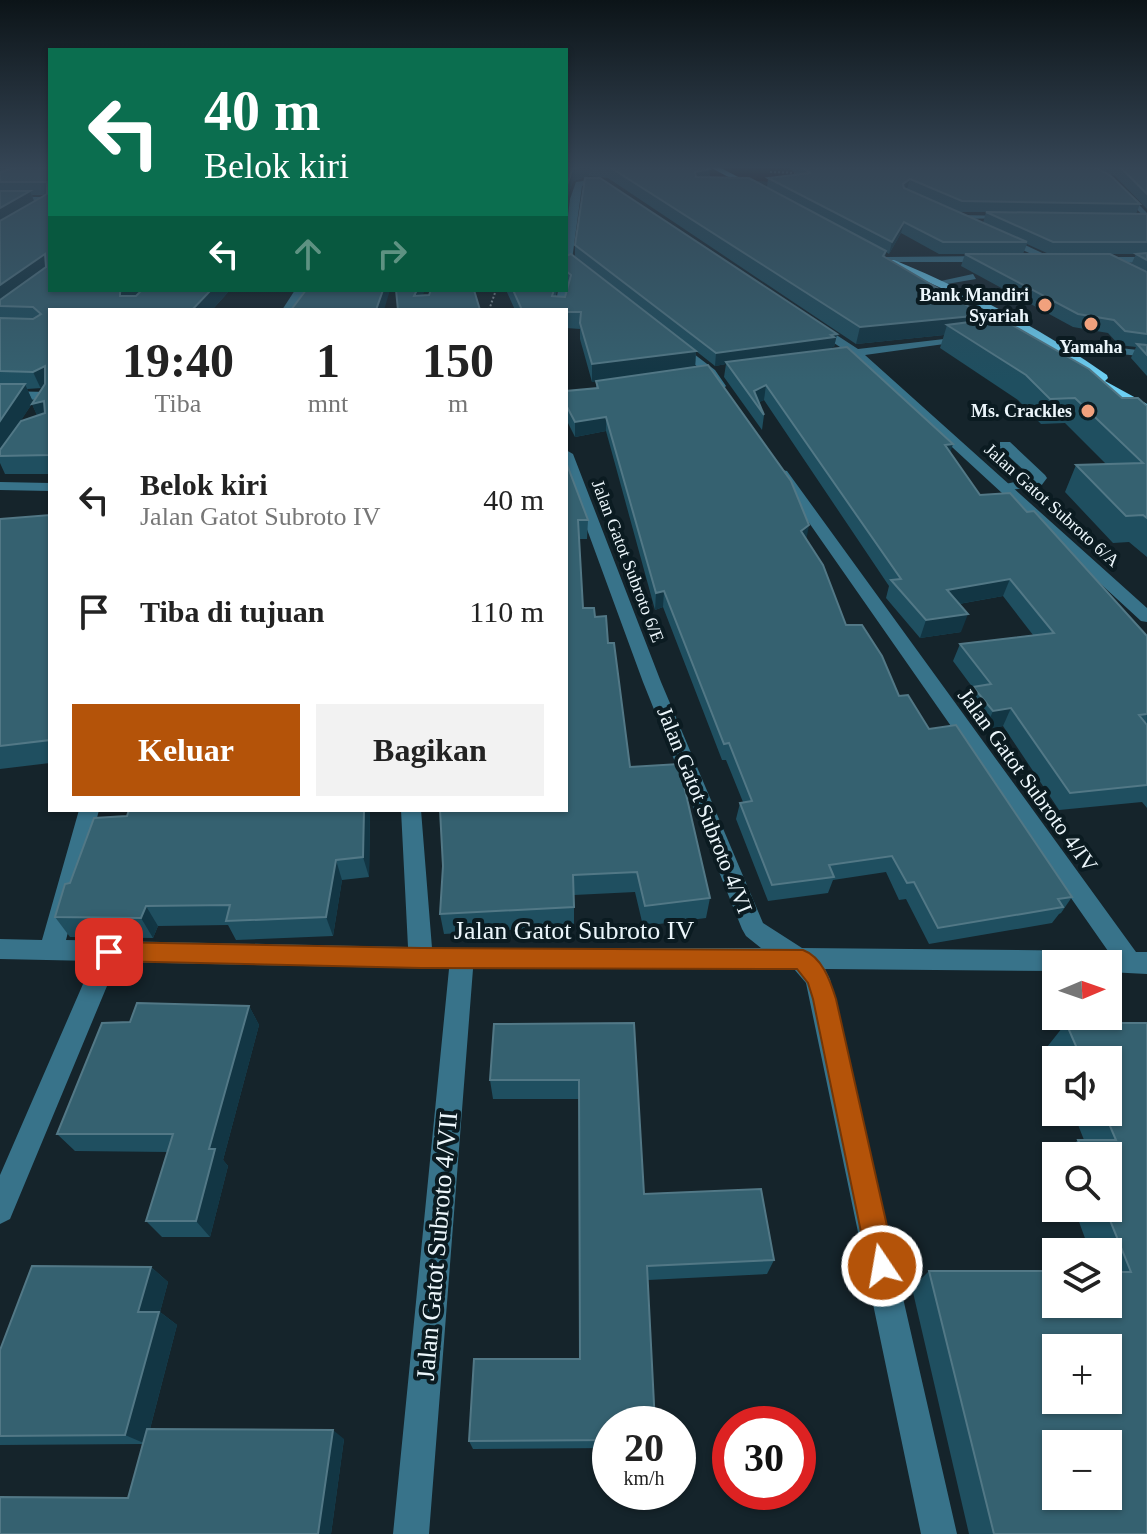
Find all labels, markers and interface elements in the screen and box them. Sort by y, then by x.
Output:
icon: left [72,80,176,184]
text: 40 m [204,80,321,142]
text: Belok kiri [204,146,349,186]
icon: left [202,232,246,276]
icon: ahead [286,232,330,276]
icon: right [370,232,414,276]
place label: Bank Mandiri Syariah [919,285,1029,326]
marker: Bank Mandiri Syariah [1036,296,1054,314]
marker: Yamaha [1082,315,1100,333]
text: 19:40 [122,334,234,387]
text: 1 [316,334,340,387]
text: 150 [422,334,494,387]
place label: Yamaha [1059,337,1123,357]
text: Tiba [155,389,201,418]
text: mnt [308,389,348,418]
text: m [448,389,468,418]
place label: Ms. Crackles [971,401,1072,421]
marker: Ms. Crackles [1079,402,1097,420]
street label: Jalan Gatot Subroto 6/A [980,439,1124,571]
text: Belok kiri [140,468,268,501]
street label: Jalan Gatot Subroto 6/E [588,477,668,645]
icon: left [72,478,116,522]
text: 40 m [483,483,544,516]
text: Jalan Gatot Subroto IV [140,502,380,531]
icon: arrive [72,590,116,634]
text: Tiba di tujuan [140,595,325,628]
text: 110 m [469,595,544,628]
street label: Jalan Gatot Subroto 4/IV [953,683,1103,877]
street label: Jalan Gatot Subroto 4/VI [652,703,758,917]
button: Keluar [72,704,300,796]
button: Bagikan [316,704,544,796]
street label: Jalan Gatot Subroto IV [454,916,694,945]
pin [75,918,143,986]
icon: arrive [87,930,131,974]
north arrow [1042,950,1122,1030]
map controls [1042,950,1122,1510]
button: sound [1042,1046,1122,1126]
street label: Jalan Gatot Subroto 4/VII [411,1111,463,1381]
button: search [1042,1142,1122,1222]
position arrow [840,1224,924,1308]
button: layers [1042,1238,1122,1318]
button: + [1042,1334,1122,1414]
speed limit sign: 30 [712,1406,816,1510]
text: 20 [624,1425,664,1470]
button: − [1042,1430,1122,1510]
text: km/h [623,1467,665,1489]

